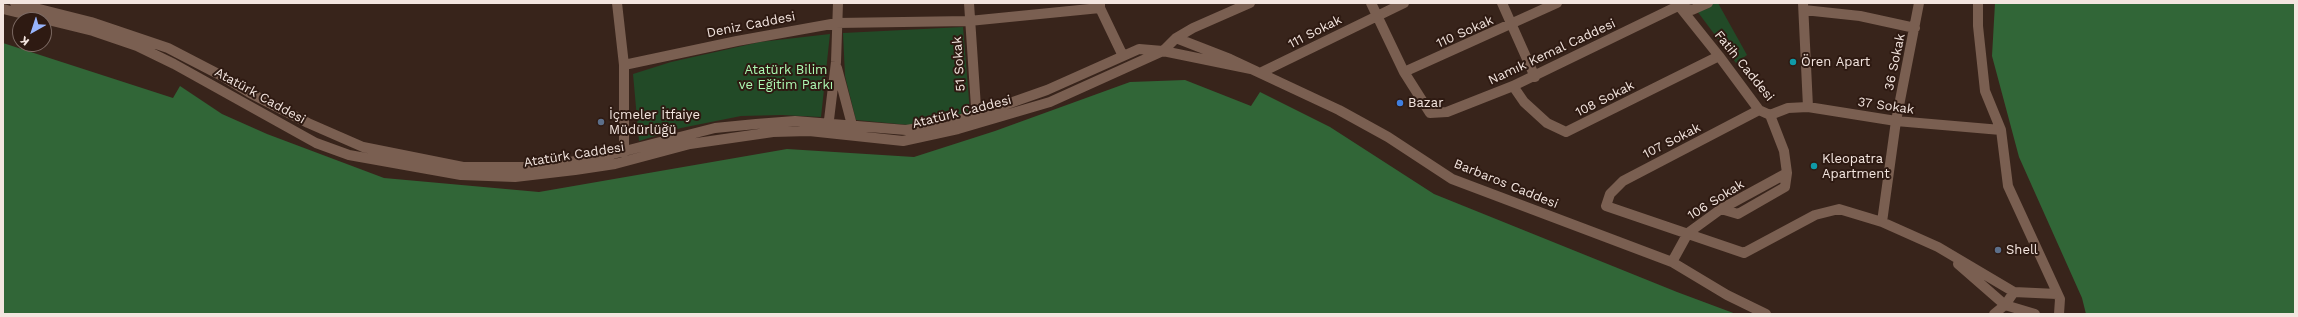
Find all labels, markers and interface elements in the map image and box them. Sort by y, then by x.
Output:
street label: Deniz Caddesi [705,9,797,41]
north arrow [12,12,52,52]
street label: 111 Sokak [1286,12,1344,52]
street label: 110 Sokak [1434,13,1496,51]
street label: Namık Kemal Caddesi [1486,16,1618,88]
street label: Fatih Caddesi [1711,28,1777,104]
street label: 36 Sokak [1881,32,1909,92]
text: K [18,33,32,48]
street label: 51 Sokak [949,36,969,92]
place label: Ören Apart [1801,54,1870,70]
marker: Ören Apart [1788,57,1798,67]
park label: Atatürk Bilim ve Eğitim Parkı [739,62,833,93]
street label: Atatürk Caddesi [212,65,308,127]
street label: 108 Sokak [1573,78,1637,120]
street label: Atatürk Caddesi [911,92,1013,132]
street label: 37 Sokak [1857,94,1915,118]
place label: Bazar [1408,95,1443,111]
marker: Bazar [1395,98,1405,108]
place label: İçmeler İtfaiye Müdürlüğü [609,107,700,138]
marker: İçmeler İtfaiye Müdürlüğü [596,117,606,127]
street label: 107 Sokak [1641,120,1703,162]
street label: Atatürk Caddesi [523,139,625,171]
place label: Kleopatra Apartment [1822,151,1890,182]
street label: Barbaros Caddesi [1452,156,1560,212]
marker: Kleopatra Apartment [1809,161,1819,171]
street label: 106 Sokak [1685,177,1747,223]
place label: Shell [2006,242,2038,258]
marker: Shell [1993,245,2003,255]

